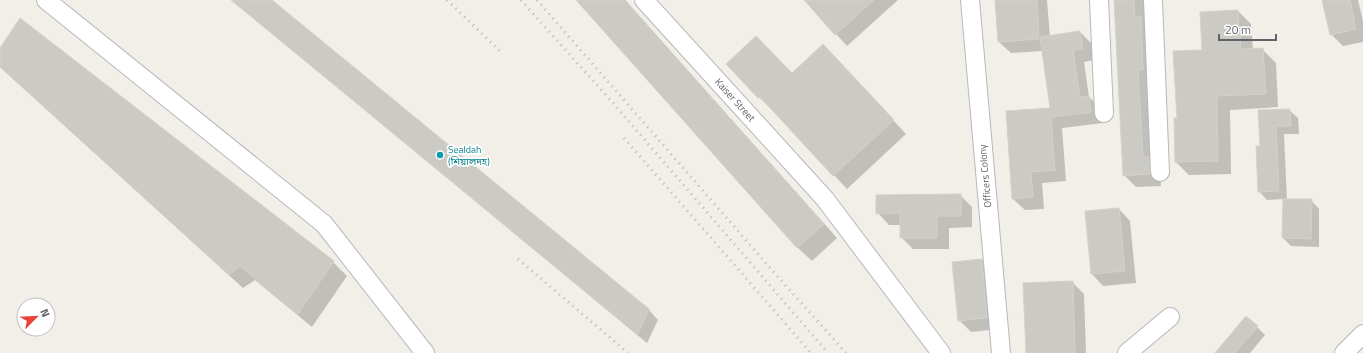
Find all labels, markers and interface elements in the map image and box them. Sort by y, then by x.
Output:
scale bar [1219,16,1276,42]
text: 20 m [1225,20,1251,39]
street label: Kaiser Street [711,75,759,125]
place label: Sealdah (শিয়ালদহ) [448,142,490,169]
street label: Officers Colony [975,144,995,208]
marker: Sealdah (শিয়ালদহ) [435,150,445,160]
north arrow [16,297,56,337]
text: N [36,306,54,320]

